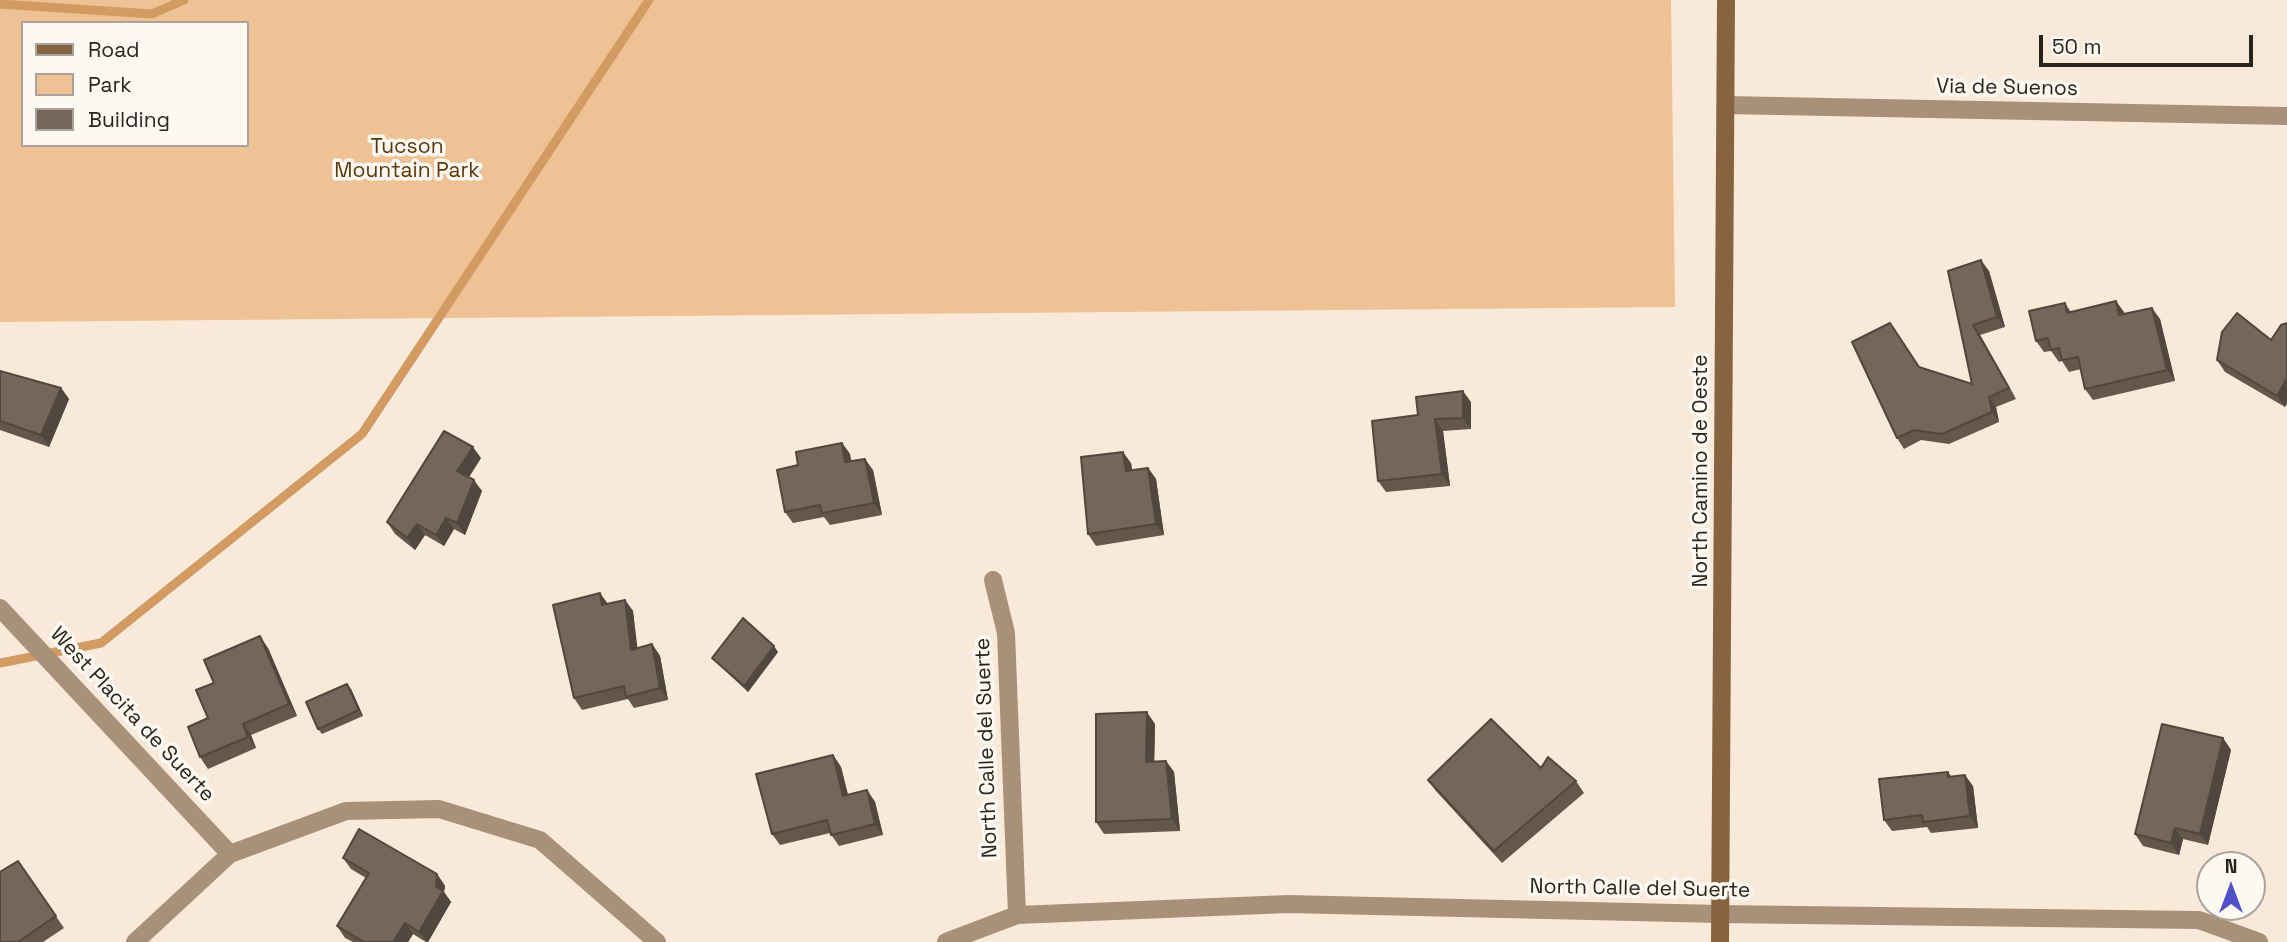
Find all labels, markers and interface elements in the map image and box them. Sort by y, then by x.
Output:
legend [21,21,248,147]
scale bar [2042,21,2256,65]
text: 50 m [2052,33,2102,60]
text: Road [88,36,140,63]
text: Park [88,71,132,98]
street label: Via de Suenos [1936,74,2078,102]
text: Building [88,106,170,133]
park label: Tucson Mountain Park [334,134,480,184]
street label: North Camino de Oeste [1688,354,1714,588]
street label: West Placita de Suerte [44,622,220,808]
street label: North Calle del Suerte [971,637,1003,859]
north arrow [2196,851,2266,921]
text: N [2225,854,2237,879]
street label: North Calle del Suerte [1529,874,1751,904]

